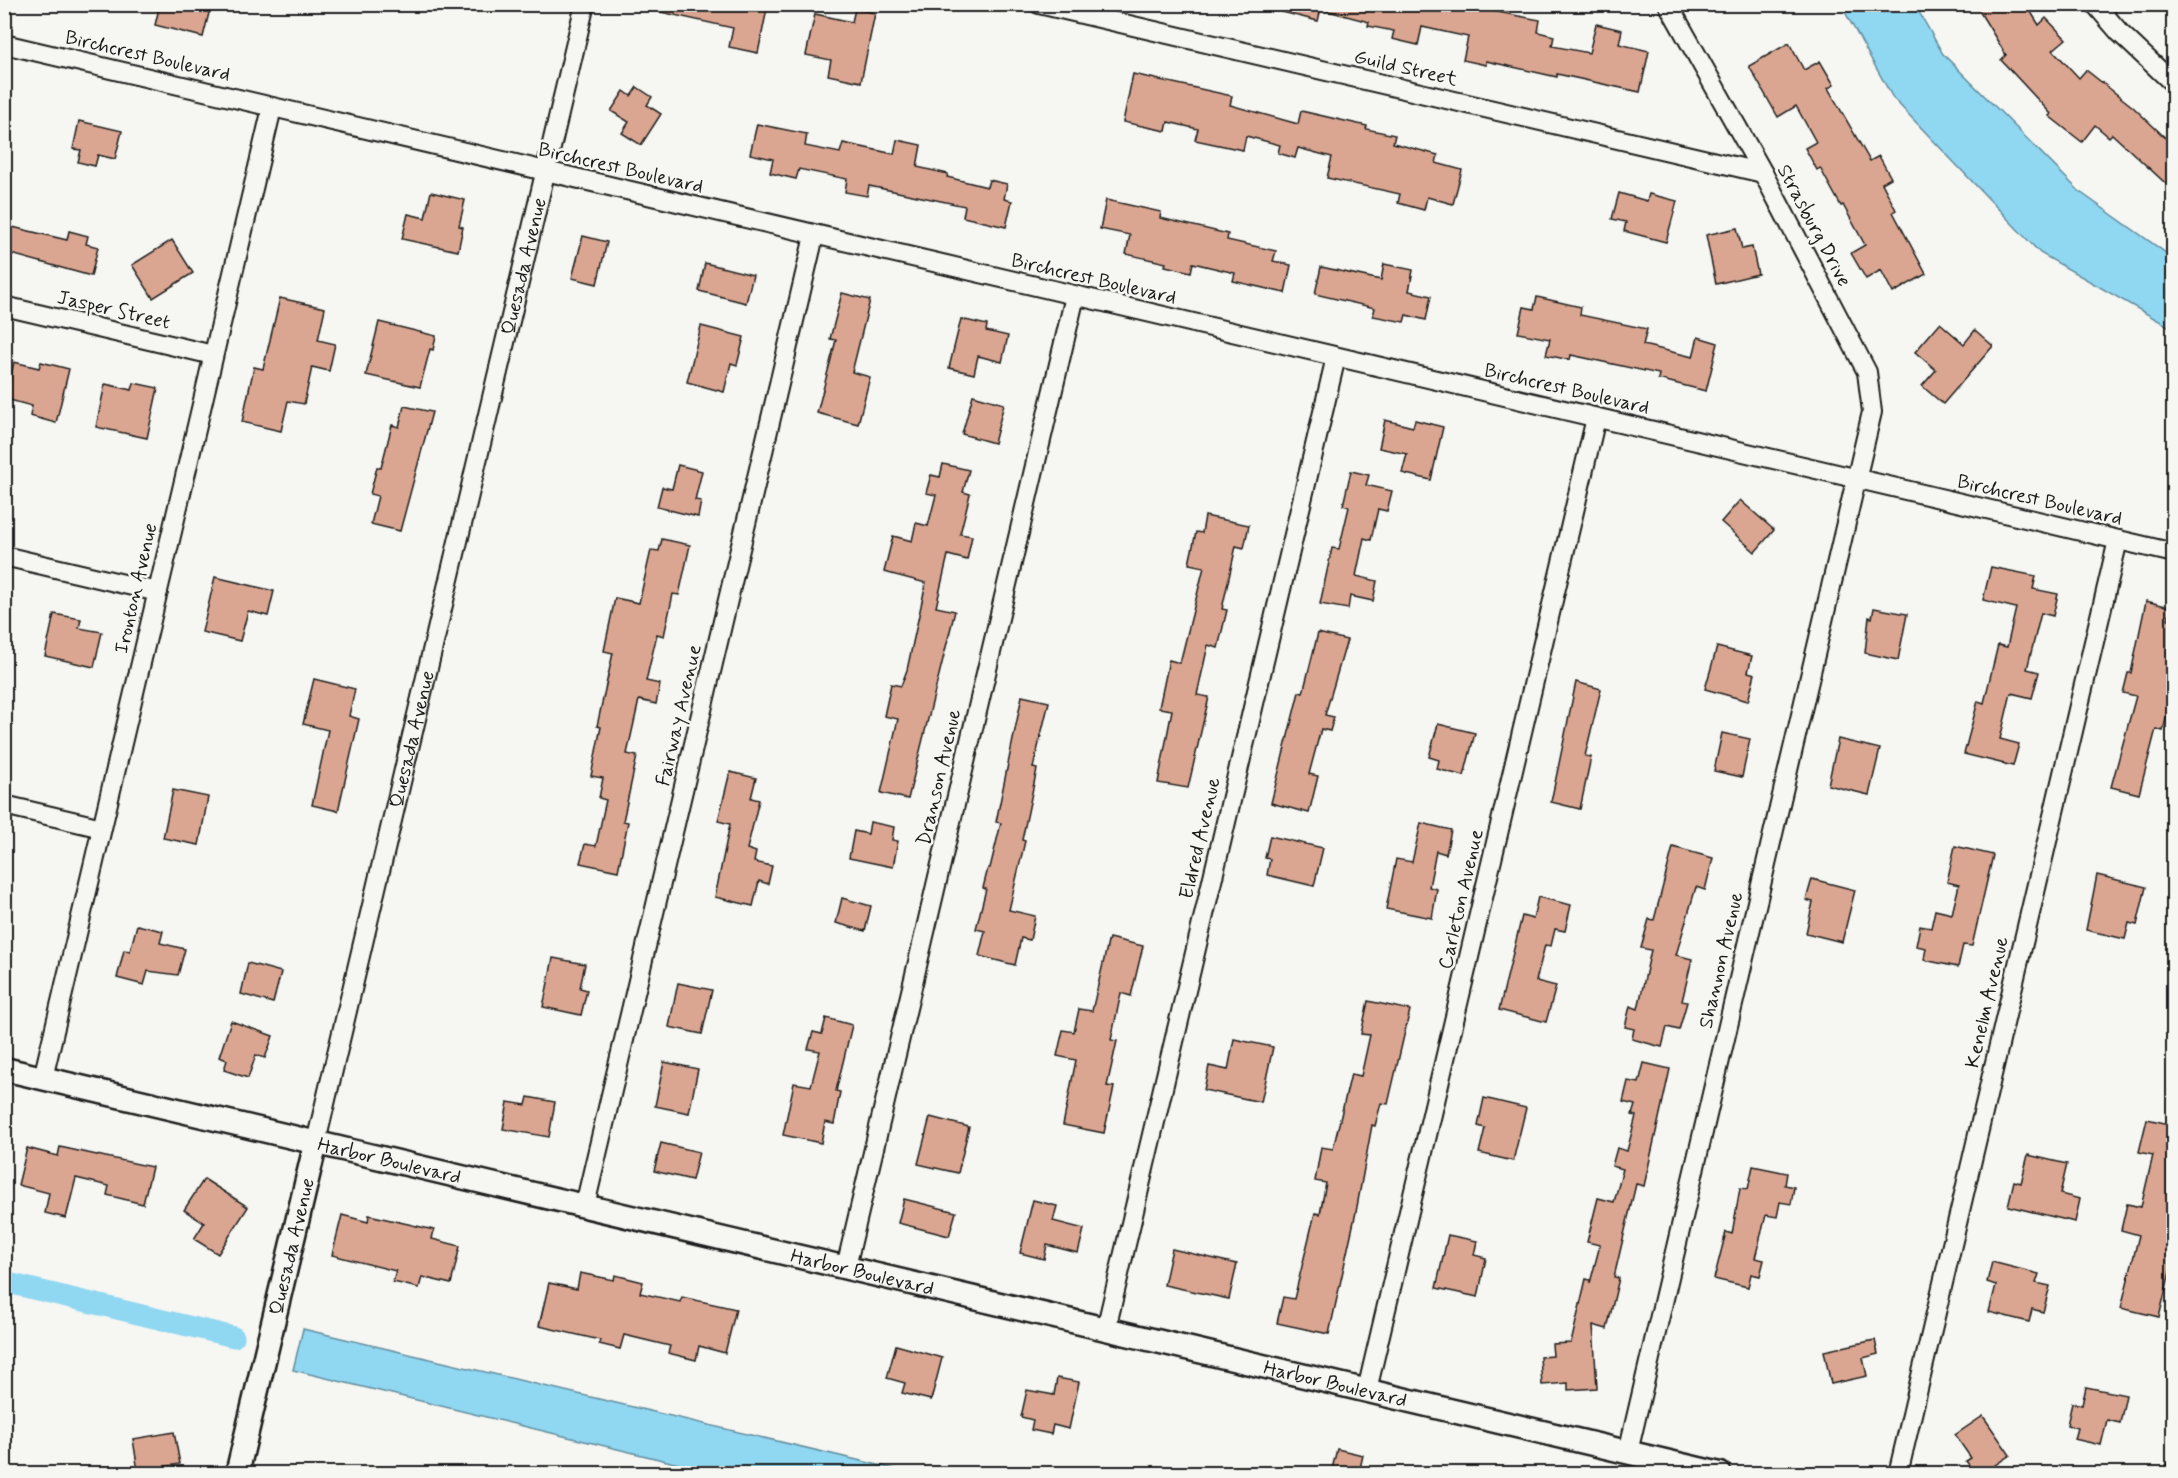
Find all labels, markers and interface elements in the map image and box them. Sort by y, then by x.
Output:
street label: Birchcrest Boulevard [62,24,233,89]
street label: Guild Street [1351,43,1460,94]
street label: Birchcrest Boulevard [535,136,706,201]
street label: Strasburg Drive [1770,160,1857,292]
street label: Quesada Avenue [495,195,554,338]
street label: Birchcrest Boulevard [1008,247,1179,312]
street label: Jasper Street [54,284,173,337]
street label: Birchcrest Boulevard [1481,357,1652,422]
street label: Birchcrest Boulevard [1954,468,2125,533]
street label: Ironton Avenue [108,520,165,656]
street label: Fairway Avenue [650,642,709,789]
street label: Quesada Avenue [383,668,442,811]
street label: Dranson Avenue [911,706,968,848]
street label: Eldred Avenue [1173,775,1228,902]
street label: Carleton Avenue [1432,827,1491,972]
street label: Shannon Avenue [1693,889,1750,1031]
street label: Kenelm Avenue [1959,934,2016,1071]
street label: Harbor Boulevard [315,1131,463,1191]
street label: Quesada Avenue [263,1175,322,1318]
street label: Harbor Boulevard [788,1243,937,1303]
street label: Harbor Boulevard [1261,1355,1410,1415]

